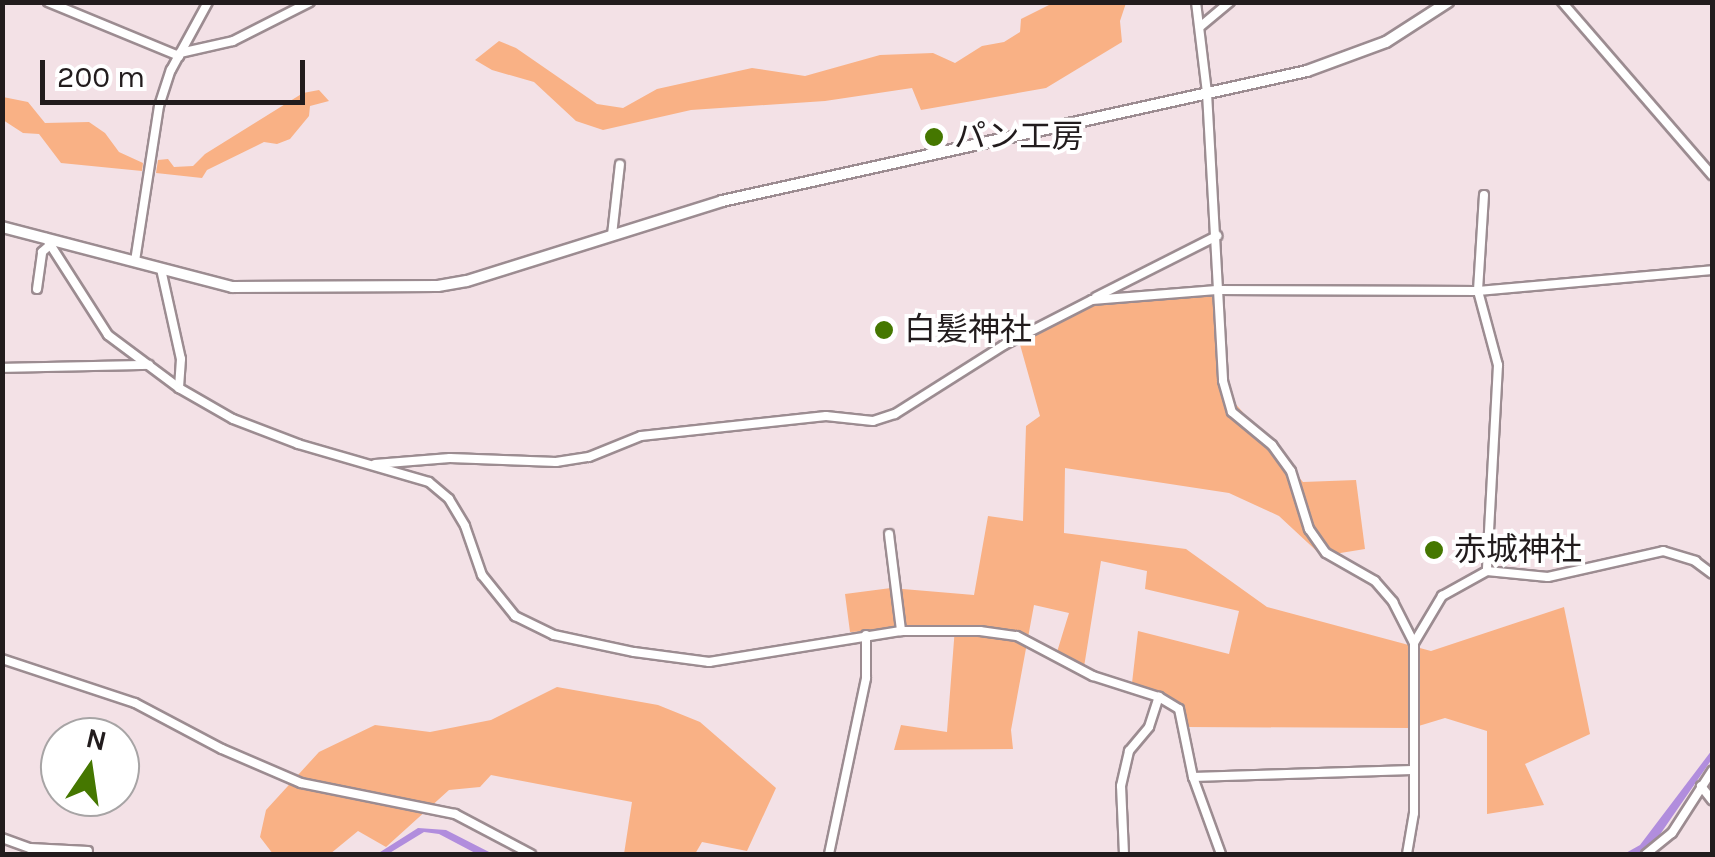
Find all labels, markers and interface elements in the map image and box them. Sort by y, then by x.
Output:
scale bar [45,40,310,102]
text: 200 m [57,59,145,95]
place label: パン工房 [954,118,1082,156]
marker: パン工房 [923,126,945,148]
place label: 白髪神社 [904,311,1032,349]
marker: 白髪神社 [873,319,895,341]
place label: 赤城神社 [1454,531,1582,569]
marker: 赤城神社 [1423,539,1445,561]
north arrow [40,717,140,817]
text: N [83,721,110,758]

